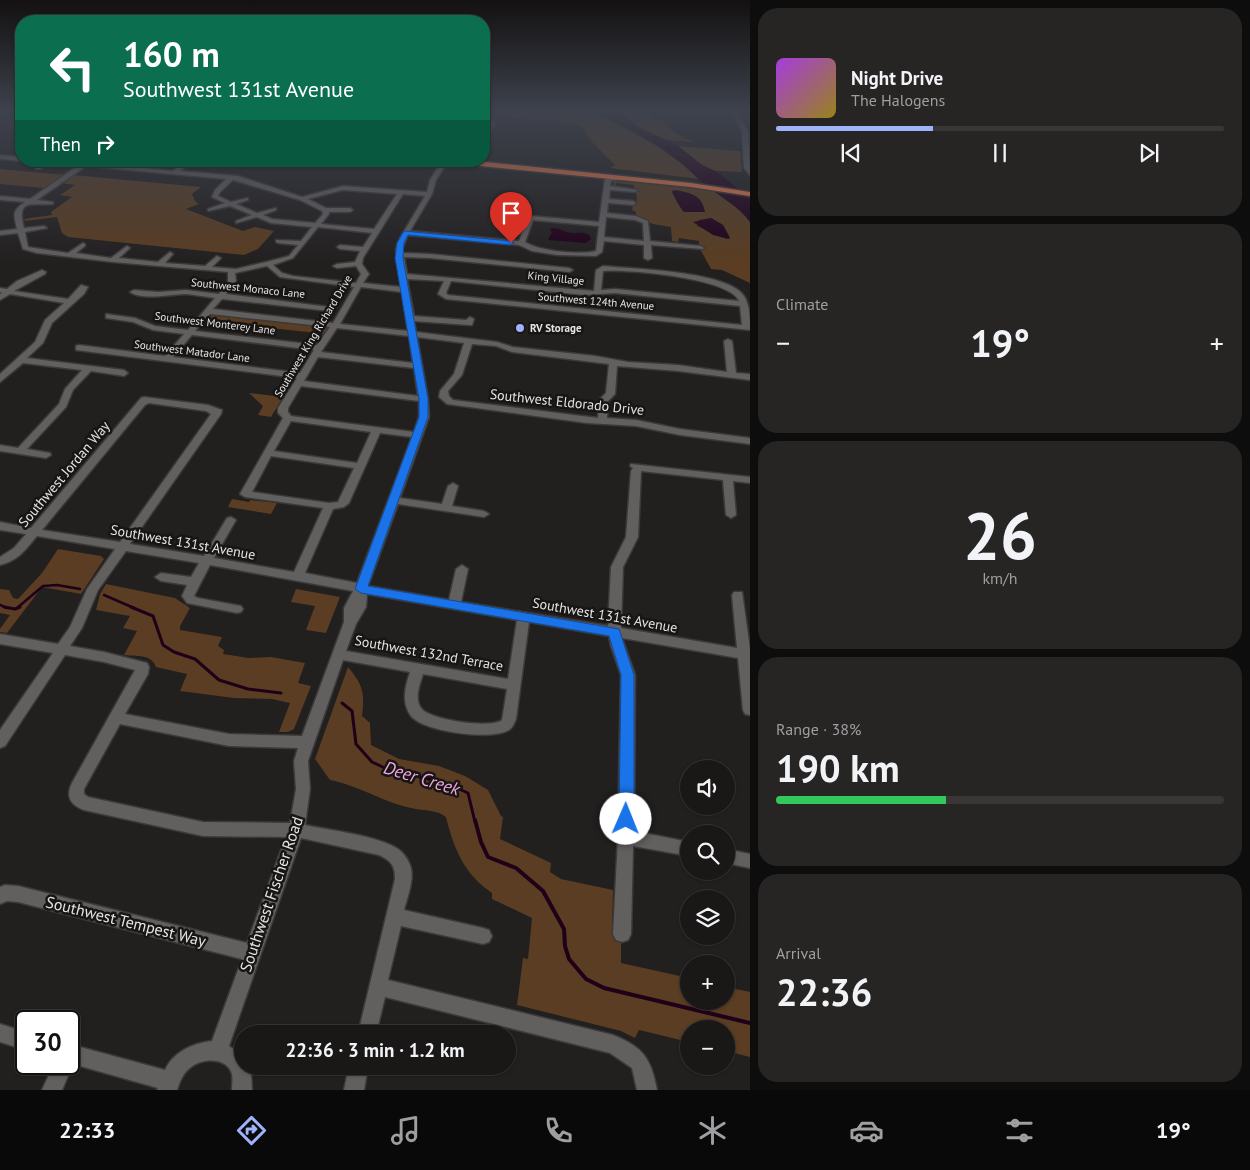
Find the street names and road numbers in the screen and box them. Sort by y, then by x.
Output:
street label: King Village [527,268,585,288]
street label: Southwest King Richard Drive [271,272,355,400]
street label: Southwest Monaco Lane [190,275,306,301]
street label: Southwest 124th Avenue [537,289,655,313]
street label: Southwest Monterey Lane [154,309,276,337]
street label: Southwest Matador Lane [133,337,251,365]
street label: Southwest Eldorado Drive [489,385,645,419]
street label: Southwest Jordan Way [14,417,114,531]
street label: Southwest 131st Avenue [109,520,257,564]
street label: Southwest 131st Avenue [531,593,679,637]
street label: Southwest 132nd Terrace [353,631,505,675]
street label: Southwest Fischer Road [235,814,307,974]
street label: Southwest Tempest Way [44,891,209,951]

